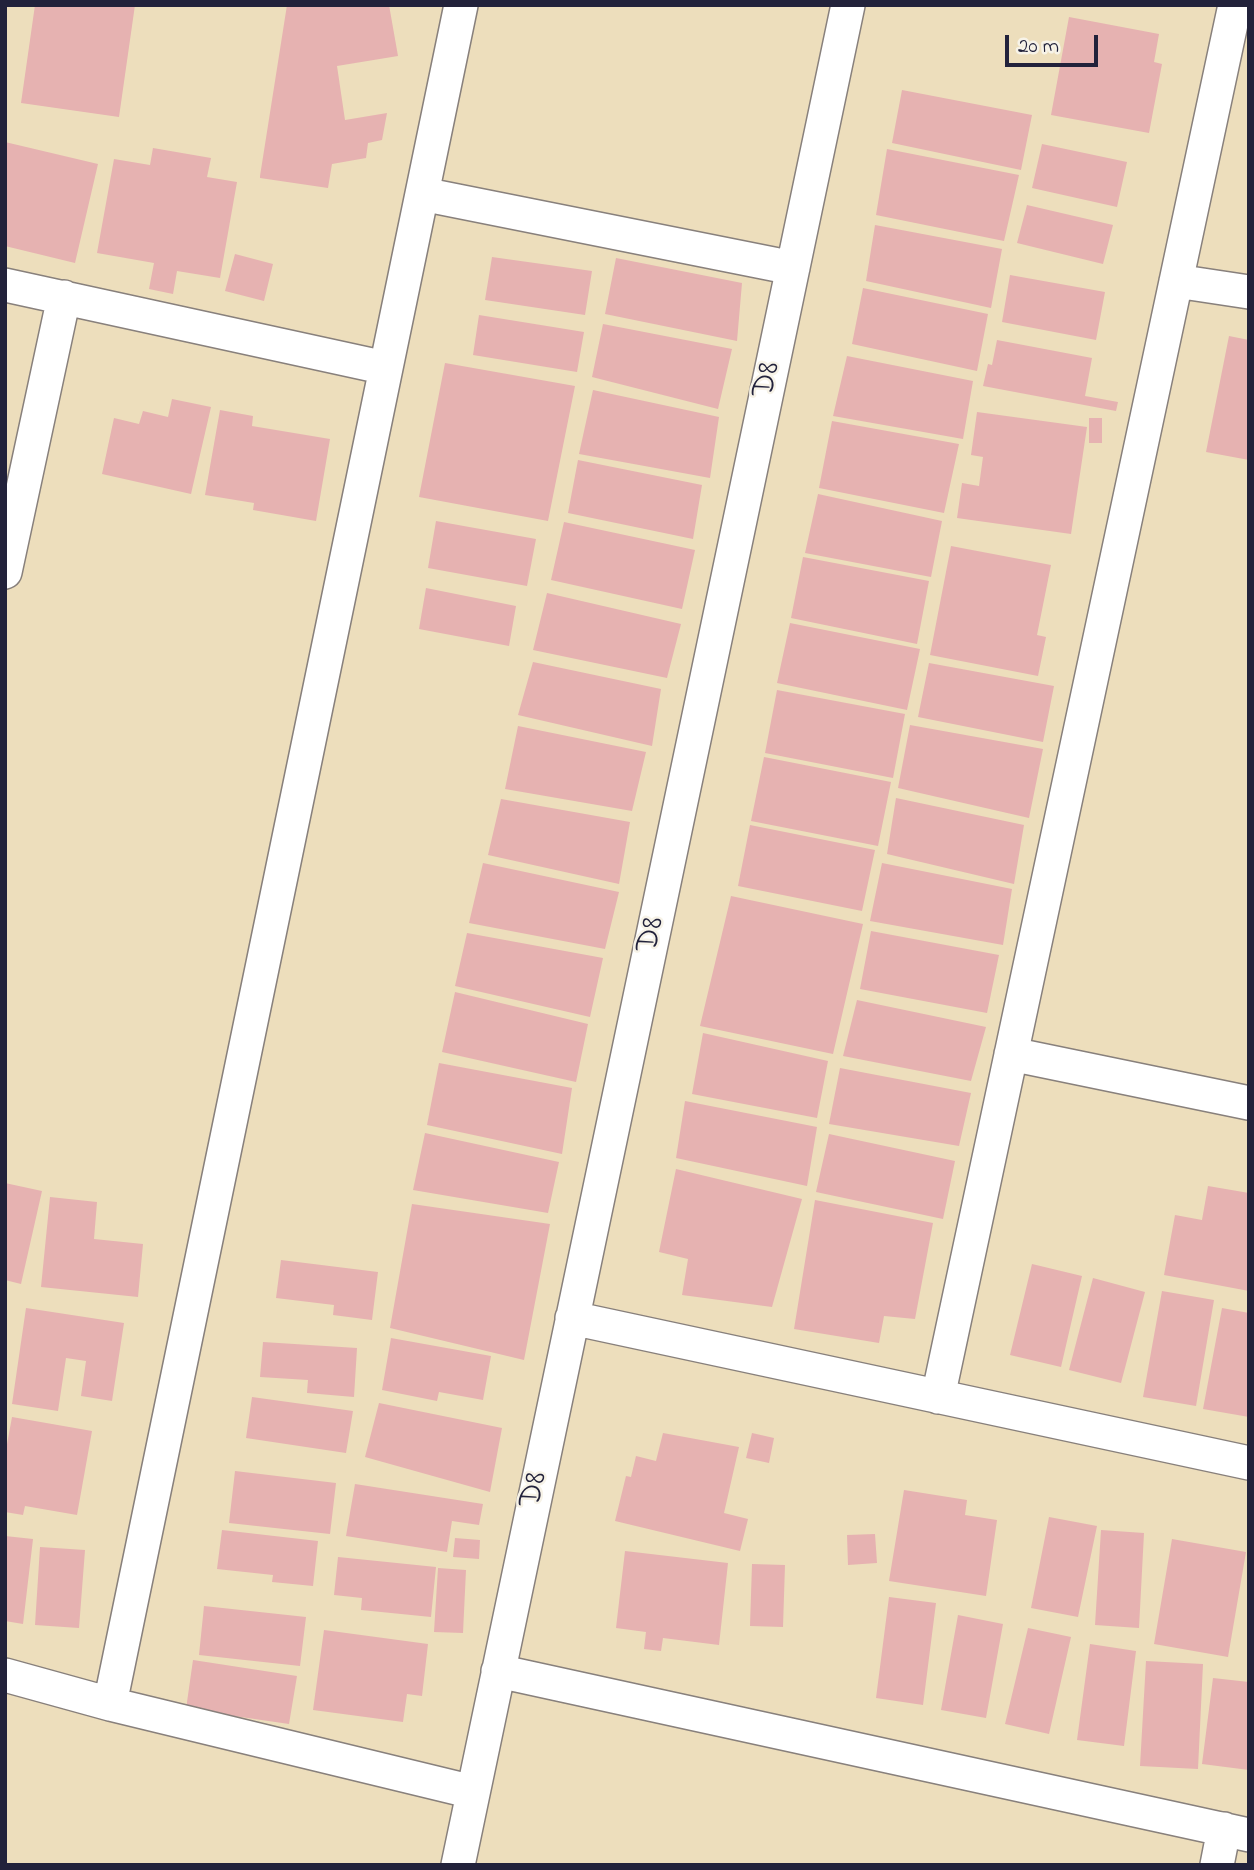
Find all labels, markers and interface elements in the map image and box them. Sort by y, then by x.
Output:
scale bar [1009,21,1102,65]
text: 20 m [1018,32,1059,62]
street label: D8 [747,359,791,401]
street label: D8 [631,914,675,956]
street label: D8 [514,1469,558,1511]

